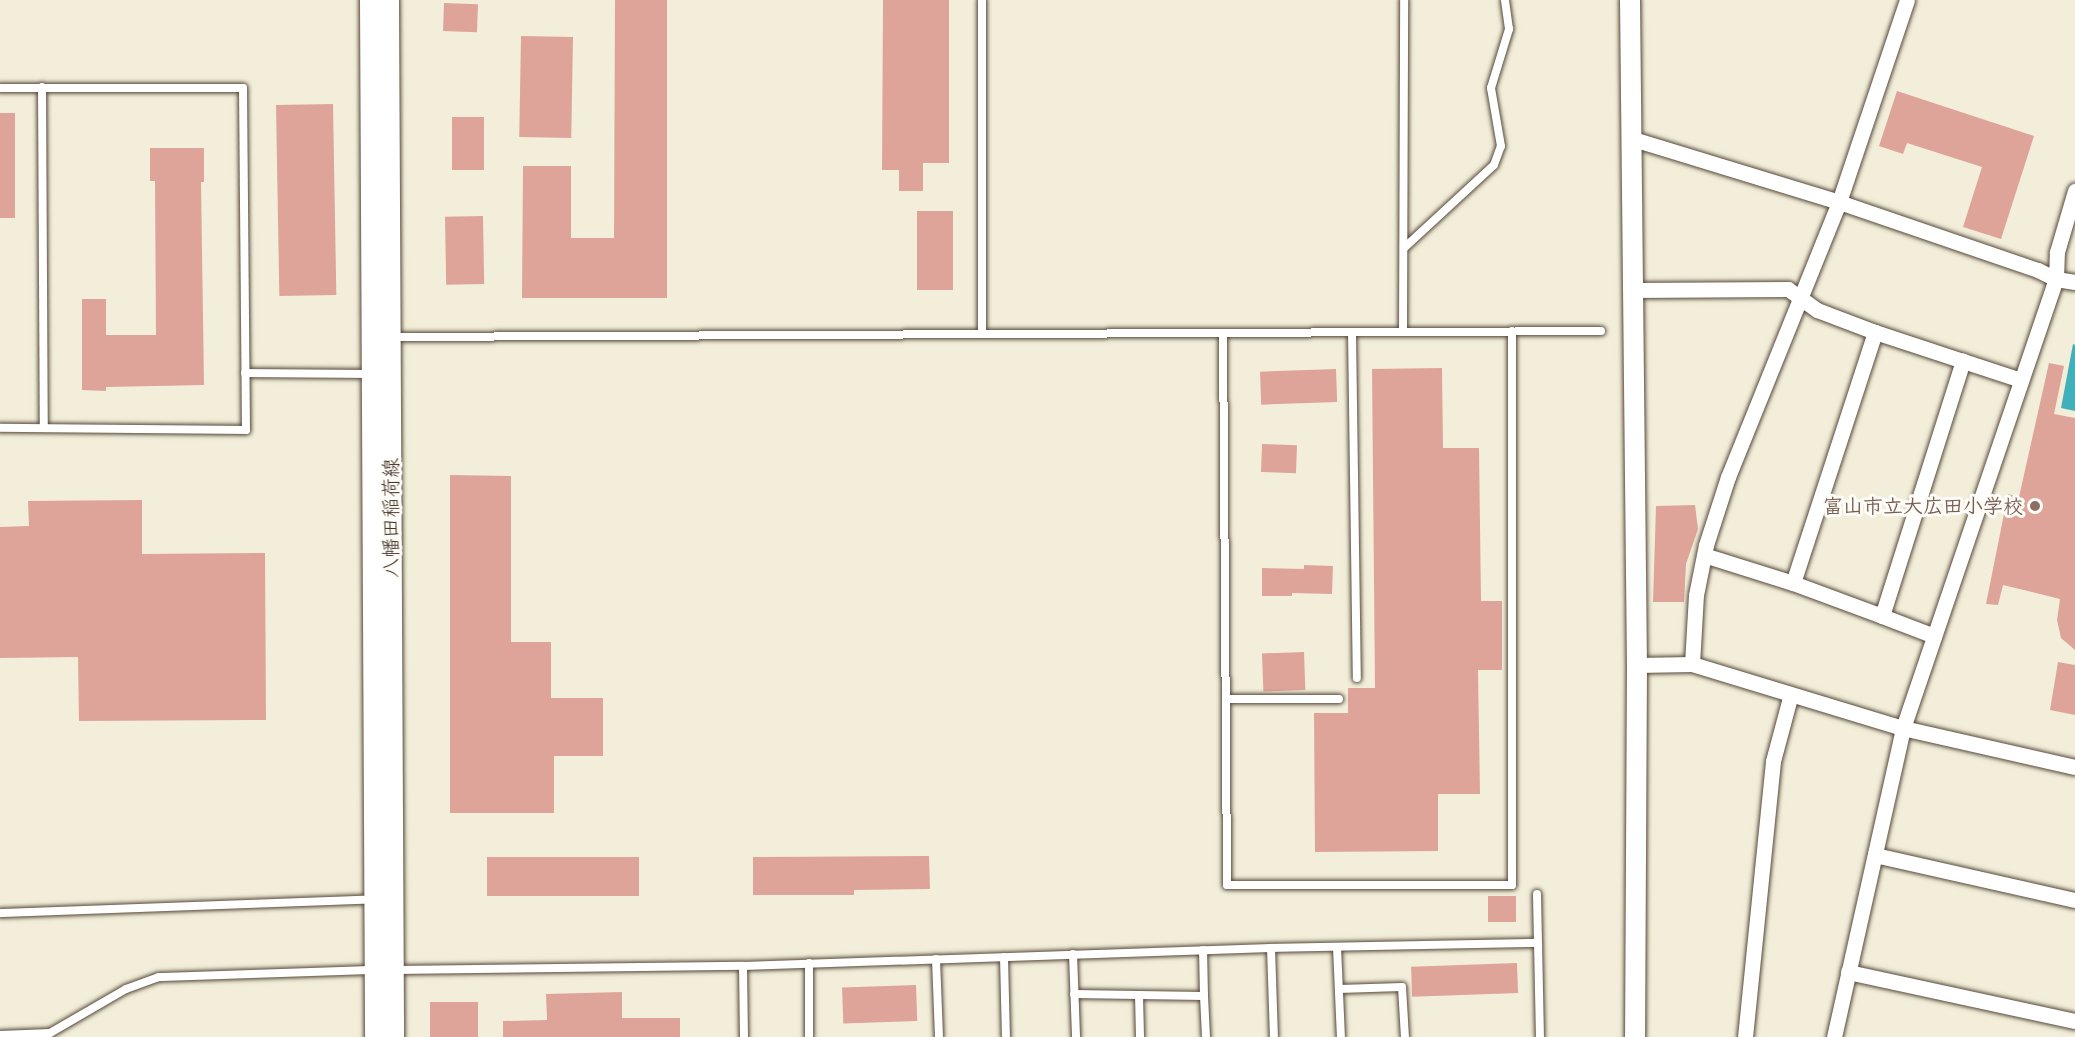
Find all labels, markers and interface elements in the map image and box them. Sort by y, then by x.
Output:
street label: 八幡田稲荷線 [379,458,403,578]
place label: 富山市立大広田小学校 [1823,494,2023,518]
marker: 富山市立大広田小学校 [2028,499,2042,513]

